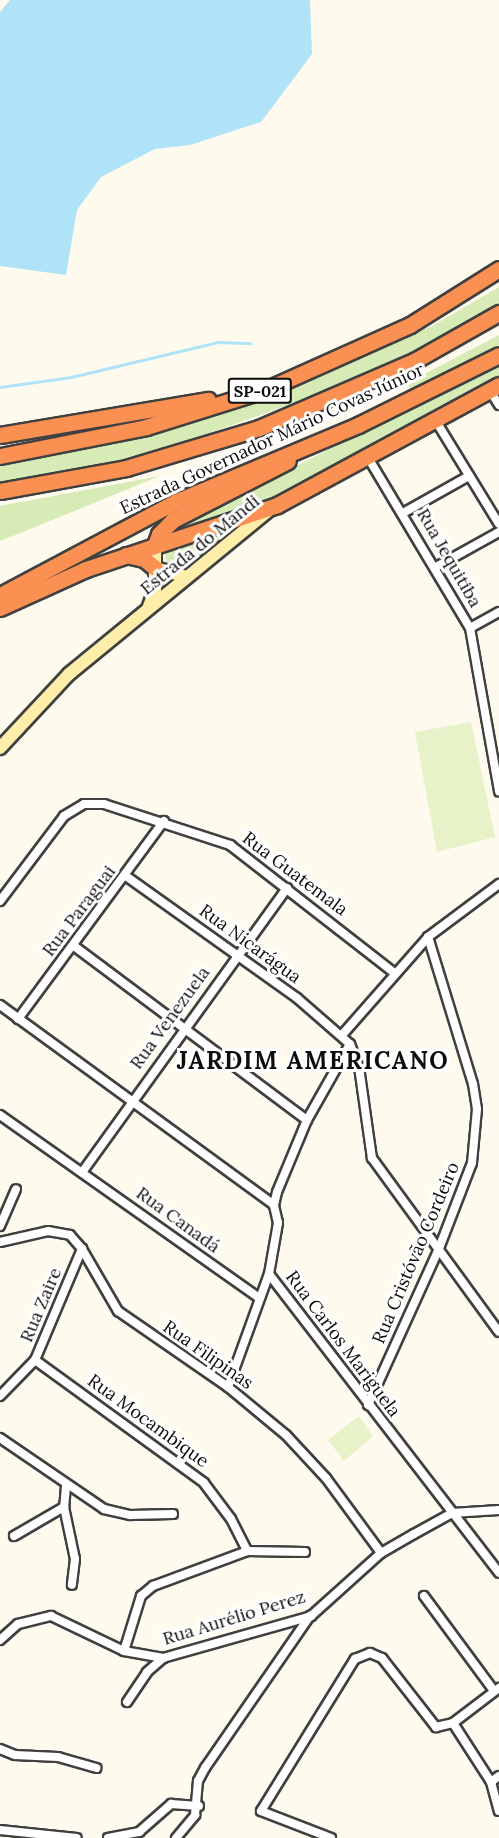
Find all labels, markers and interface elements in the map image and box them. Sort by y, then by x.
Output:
street label: Estrada Governador Mário Covas Júnior [117,359,427,519]
road number: SP-021 [227,378,293,404]
street label: Estrada do Mandi [136,490,264,600]
street label: Rua Jequitiba [412,505,486,611]
street label: Rua Guatemala [238,827,352,921]
street label: Rua Paraguai [38,861,120,961]
street label: Rua Nicarágua [195,900,305,988]
street label: Rua Venezuela [126,963,214,1073]
district label: JARDIM AMERICANO [177,1047,449,1075]
street label: Rua Cristóvão Cordeiro [368,1159,464,1347]
street label: Rua Canadá [132,1182,224,1258]
street label: Rua Zaire [16,1265,66,1345]
street label: Rua Carlos Mariguela [281,1267,405,1421]
street label: Rua Filipinas [159,1316,257,1394]
street label: Rua Mocambique [83,1370,213,1472]
street label: Rua Aurélio Perez [160,1586,308,1650]

